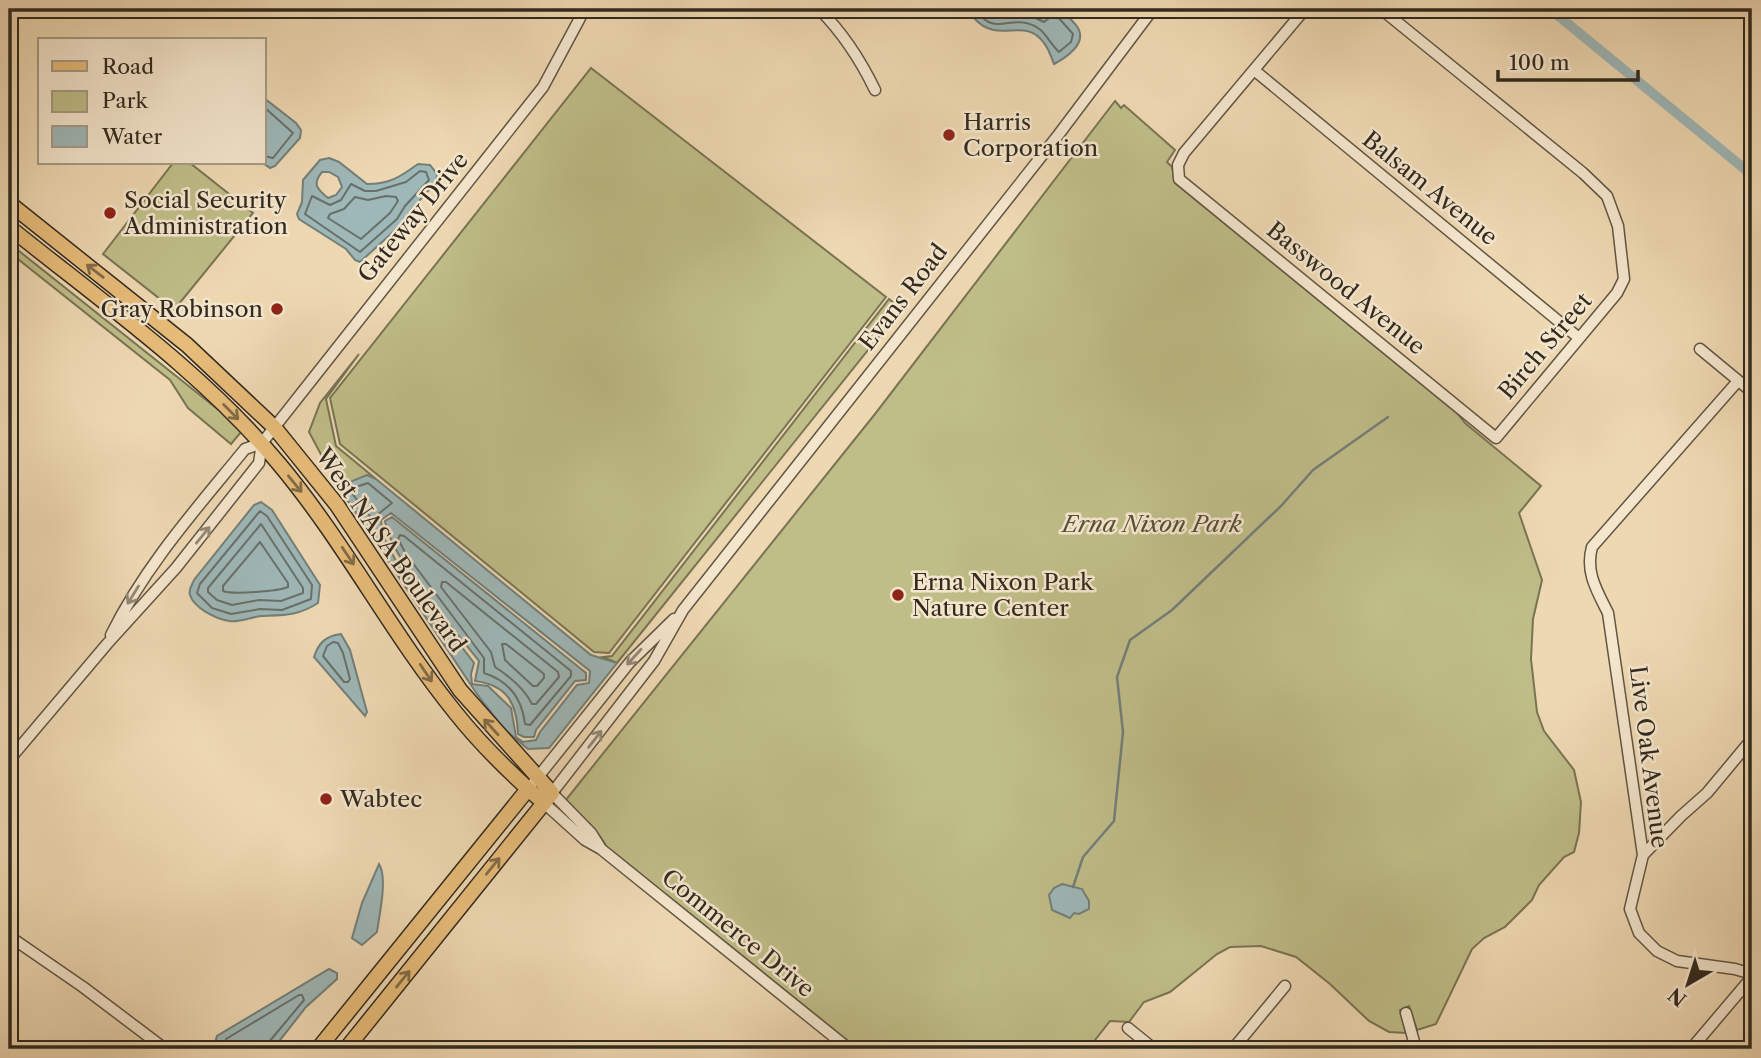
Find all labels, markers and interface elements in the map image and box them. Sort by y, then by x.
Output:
legend [38,38,266,164]
scale bar [1498,38,1638,82]
text: 100 m [1509,50,1570,75]
text: Road [102,54,154,79]
text: Park [102,88,148,113]
place label: Harris Corporation [963,108,1098,162]
text: Water [101,124,162,149]
street label: Balsam Avenue [1357,125,1503,251]
marker: Harris Corporation [941,127,957,143]
street label: Gateway Drive [352,146,474,288]
place label: Social Security Administration [123,186,288,240]
marker: Social Security Administration [102,205,118,221]
street label: Basswood Avenue [1261,216,1431,360]
street label: Evans Road [853,238,953,356]
one-way arrow [86,263,104,279]
street label: Birch Street [1492,287,1598,405]
place label: Gray Robinson [101,295,263,323]
marker: Gray Robinson [269,301,285,317]
one-way arrow [223,403,240,420]
street label: West NASA Boulevard [309,442,472,657]
one-way arrow [288,474,303,492]
park label: Erna Nixon Park [1060,510,1242,538]
one-way arrow [195,526,210,544]
one-way arrow [340,546,355,565]
place label: Erna Nixon Park Nature Center [912,568,1095,622]
one-way arrow [125,585,139,605]
marker: Erna Nixon Park Nature Center [890,587,906,603]
one-way arrow [626,648,642,666]
one-way arrow [419,663,433,682]
street label: Live Oak Avenue [1624,664,1674,850]
one-way arrow [483,719,500,736]
one-way arrow [587,731,602,749]
place label: Wabtec [339,785,422,813]
marker: Wabtec [318,791,334,807]
one-way arrow [486,858,501,876]
street label: Commerce Drive [656,863,820,1003]
north arrow [1652,950,1722,1020]
one-way arrow [395,971,410,989]
text: N [1664,983,1691,1011]

